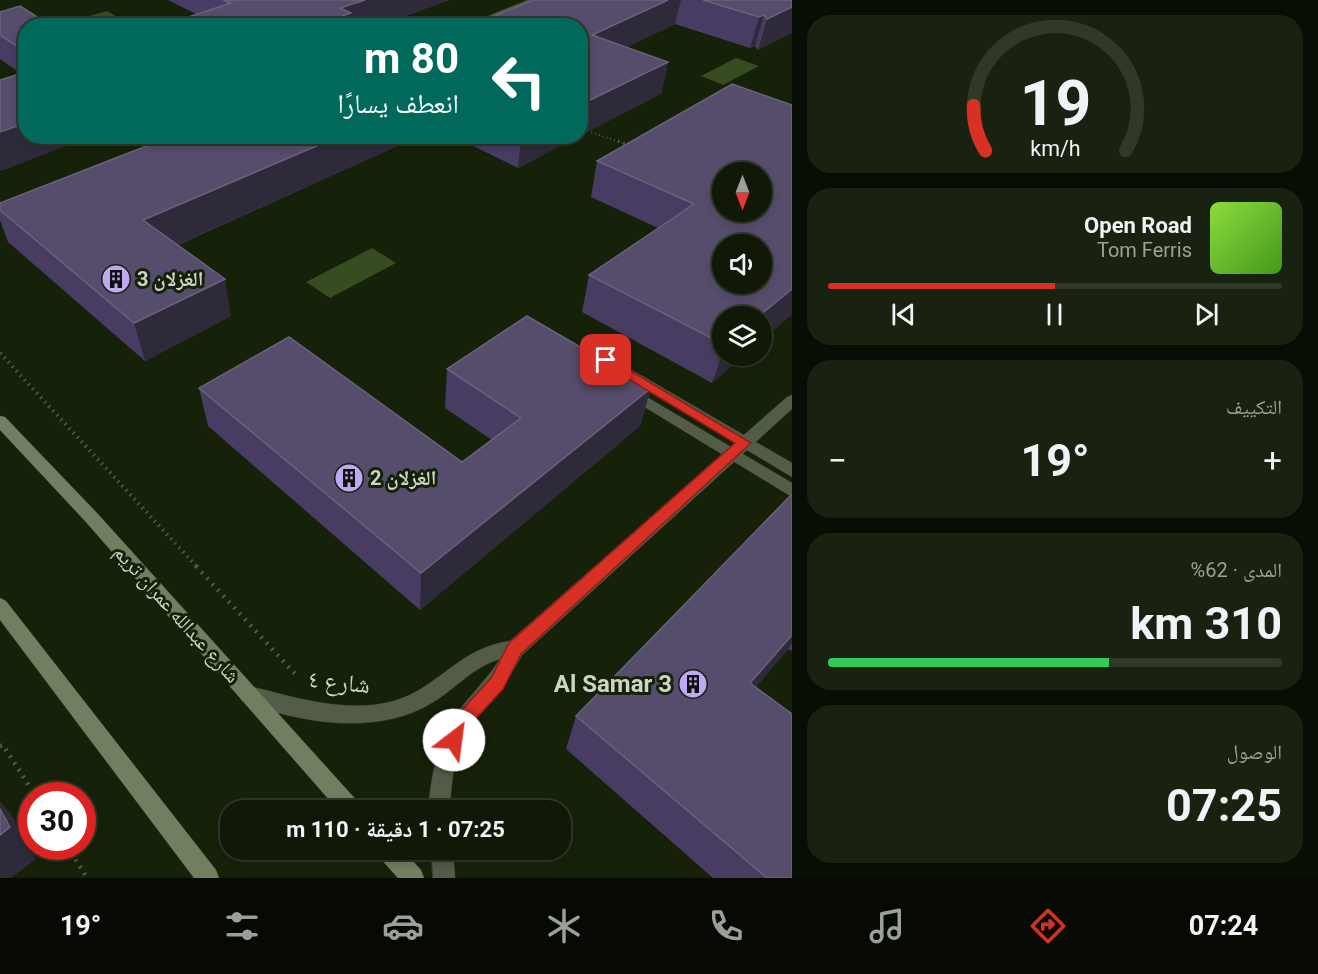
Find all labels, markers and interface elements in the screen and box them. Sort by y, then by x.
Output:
text: 80 m [364,34,459,83]
icon: left [480,42,558,120]
text: 19 [1019,67,1091,140]
text: انعطف يسارًا [337,88,459,120]
text: km/h [1030,136,1080,161]
north arrow [712,162,772,222]
map controls [712,162,772,366]
text: Open Road [1084,213,1192,238]
button: sound [712,234,772,294]
text: Tom Ferris [1097,238,1192,262]
building icon: الغزلان 3 [100,263,132,295]
place label: الغزلان 3 [137,267,203,291]
icon: previous [887,298,920,331]
icon: pause [1038,298,1071,331]
icon: next [1190,298,1223,331]
button: layers [712,306,772,366]
pin [580,334,631,385]
icon: arrive [589,343,622,376]
text: التكييف [1226,395,1282,419]
text: 19° [1020,434,1090,487]
text: − [828,441,847,480]
text: + [1263,441,1282,480]
building icon: الغزلان 2 [333,462,365,494]
place label: الغزلان 2 [370,466,436,490]
street label: شارع عبدالله عمران تريم [108,540,245,689]
text: المدى · 62% [1191,558,1282,582]
text: 310 km [1130,597,1282,650]
street label: شارع ٤ [306,665,371,700]
building icon: Al Samar 3 [677,668,709,700]
place label: Al Samar 3 [554,670,672,698]
position arrow [422,708,486,772]
text: الوصول [1227,740,1282,764]
text: 07:25 [1166,779,1282,832]
speed limit sign: 30 [18,782,96,860]
text: 07:25 · 1 دقيقة · 110 m [286,817,505,842]
icon: filters [221,905,263,947]
icon: car [382,905,424,947]
icon: climate [543,905,585,947]
icon: phone [705,905,747,947]
icon: music [866,905,908,947]
icon: directions [1027,905,1069,947]
text: 19° [60,910,101,942]
text: 07:24 [1189,910,1258,942]

